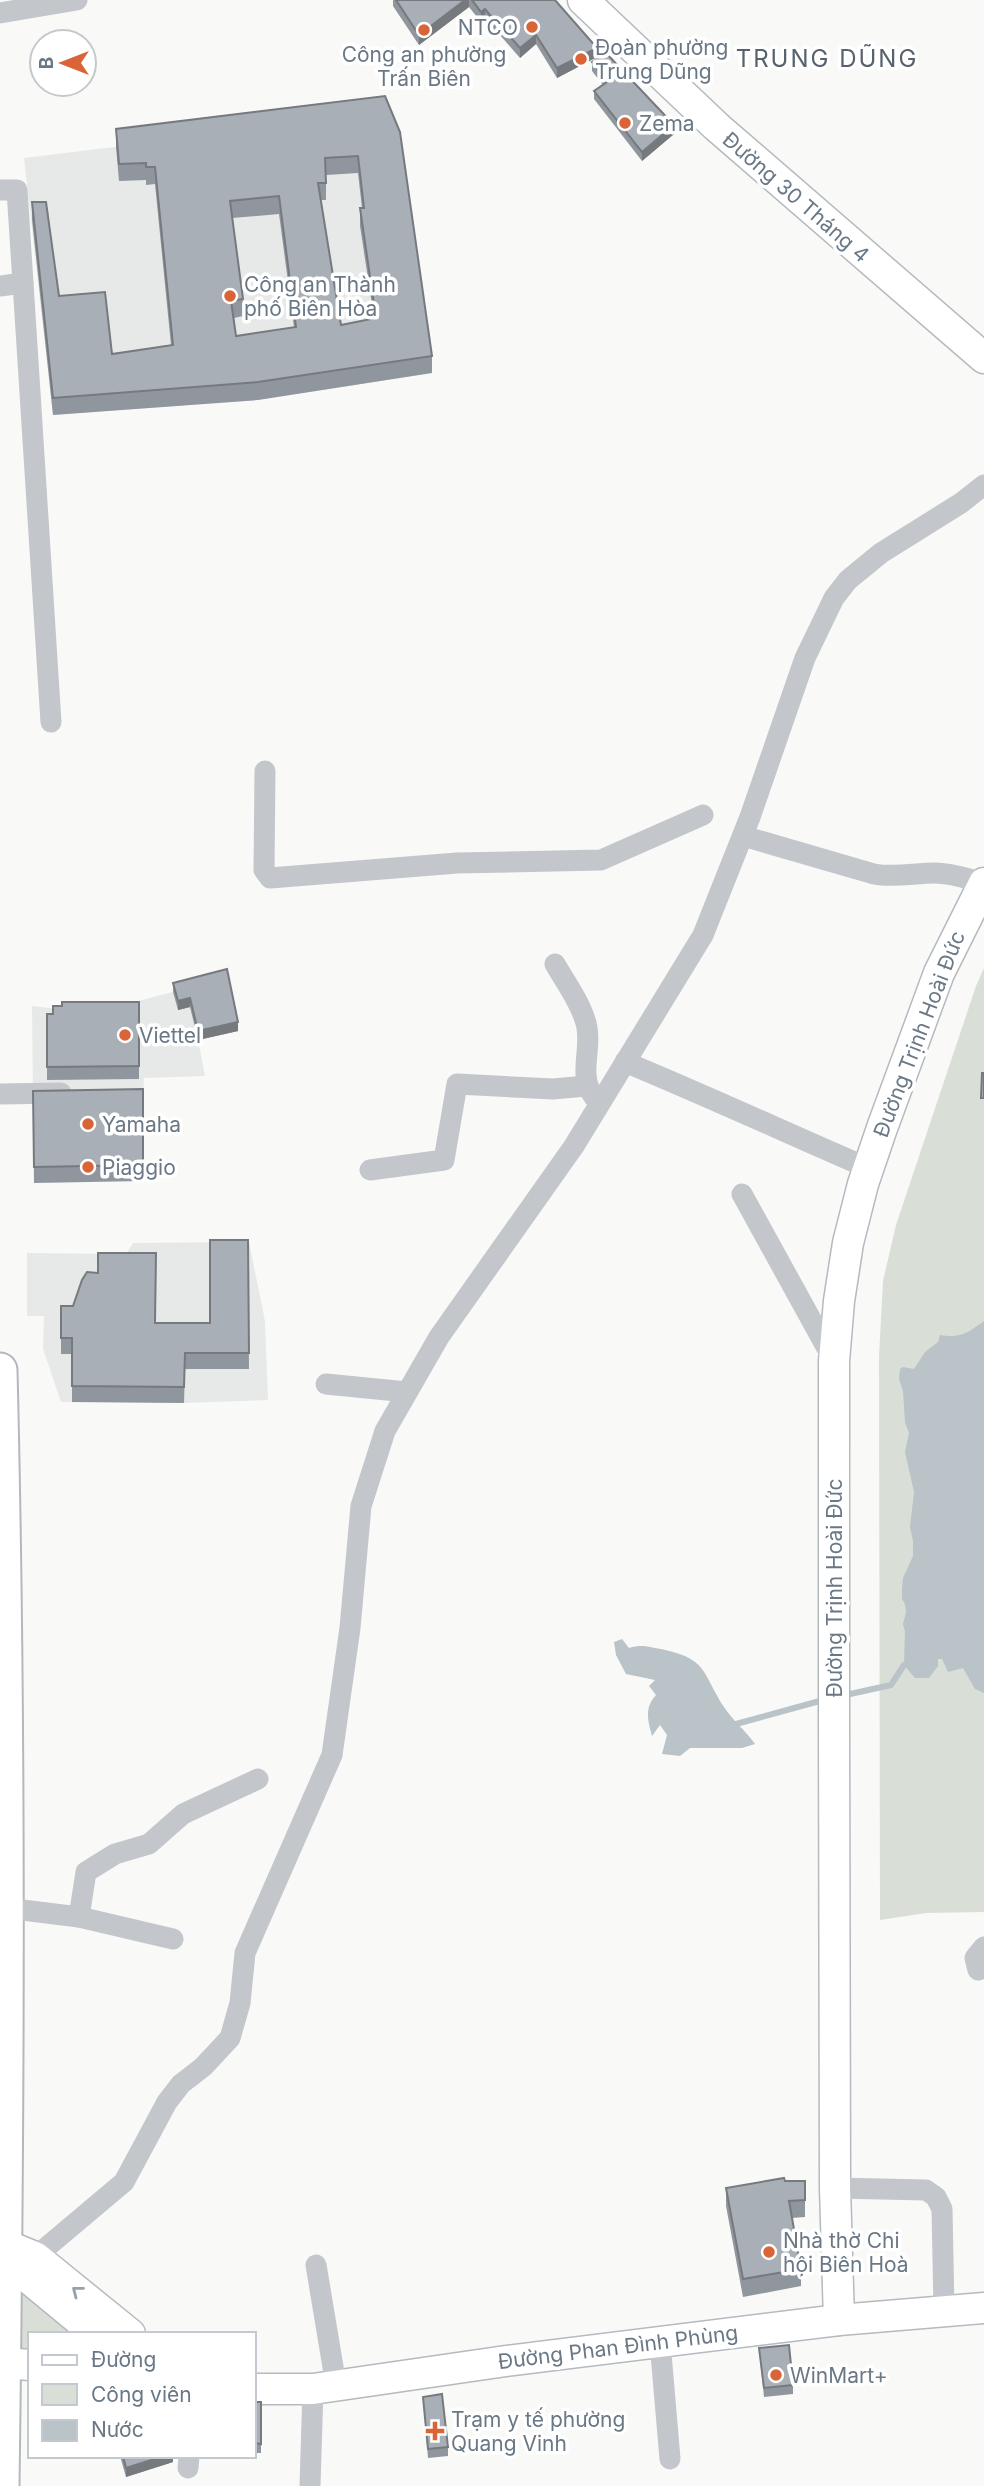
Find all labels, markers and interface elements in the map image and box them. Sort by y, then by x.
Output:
place label: NTCO [458,15,518,40]
marker: NTCO [524,19,540,35]
marker: Công an phường Trấn Biên [416,22,432,38]
north arrow [28,28,98,98]
place label: Đoàn phường Trung Dũng [595,35,728,84]
place label: Công an phường Trấn Biên [342,42,506,91]
district label: TRUNG DŨNG [736,44,918,73]
marker: Đoàn phường Trung Dũng [573,51,589,67]
text: B [35,57,58,69]
place label: Zema [639,111,695,136]
marker: Zema [617,115,633,131]
street label: Đường 30 Tháng 4 [718,127,874,267]
place label: Công an Thành phố Biên Hòa [244,272,396,321]
marker: Công an Thành phố Biên Hòa [222,288,238,304]
street label: Đường Trịnh Hoài Đức [868,927,970,1141]
place label: Viettel [139,1023,201,1048]
marker: Viettel [117,1027,133,1043]
place label: Yamaha [102,1112,181,1137]
marker: Yamaha [80,1116,96,1132]
place label: Piaggio [102,1155,176,1180]
marker: Piaggio [80,1159,96,1175]
street label: Đường Trịnh Hoài Đức [822,1479,847,1697]
place label: Nhà thờ Chi hội Biên Hoà [783,2228,909,2277]
marker: Nhà thờ Chi hội Biên Hoà [761,2244,777,2260]
one-way arrow [73,2287,86,2299]
street label: Đường Phan Đình Phùng [497,2320,739,2374]
legend [28,2332,256,2458]
text: Đường [91,2347,156,2372]
place label: WinMart+ [790,2363,888,2388]
marker: WinMart+ [768,2367,784,2383]
text: Công viên [91,2382,192,2407]
place label: Trạm y tế phường Quang Vinh [451,2407,625,2456]
text: Nước [91,2417,144,2442]
marker: Trạm y tế phường Quang Vinh [425,2421,445,2441]

